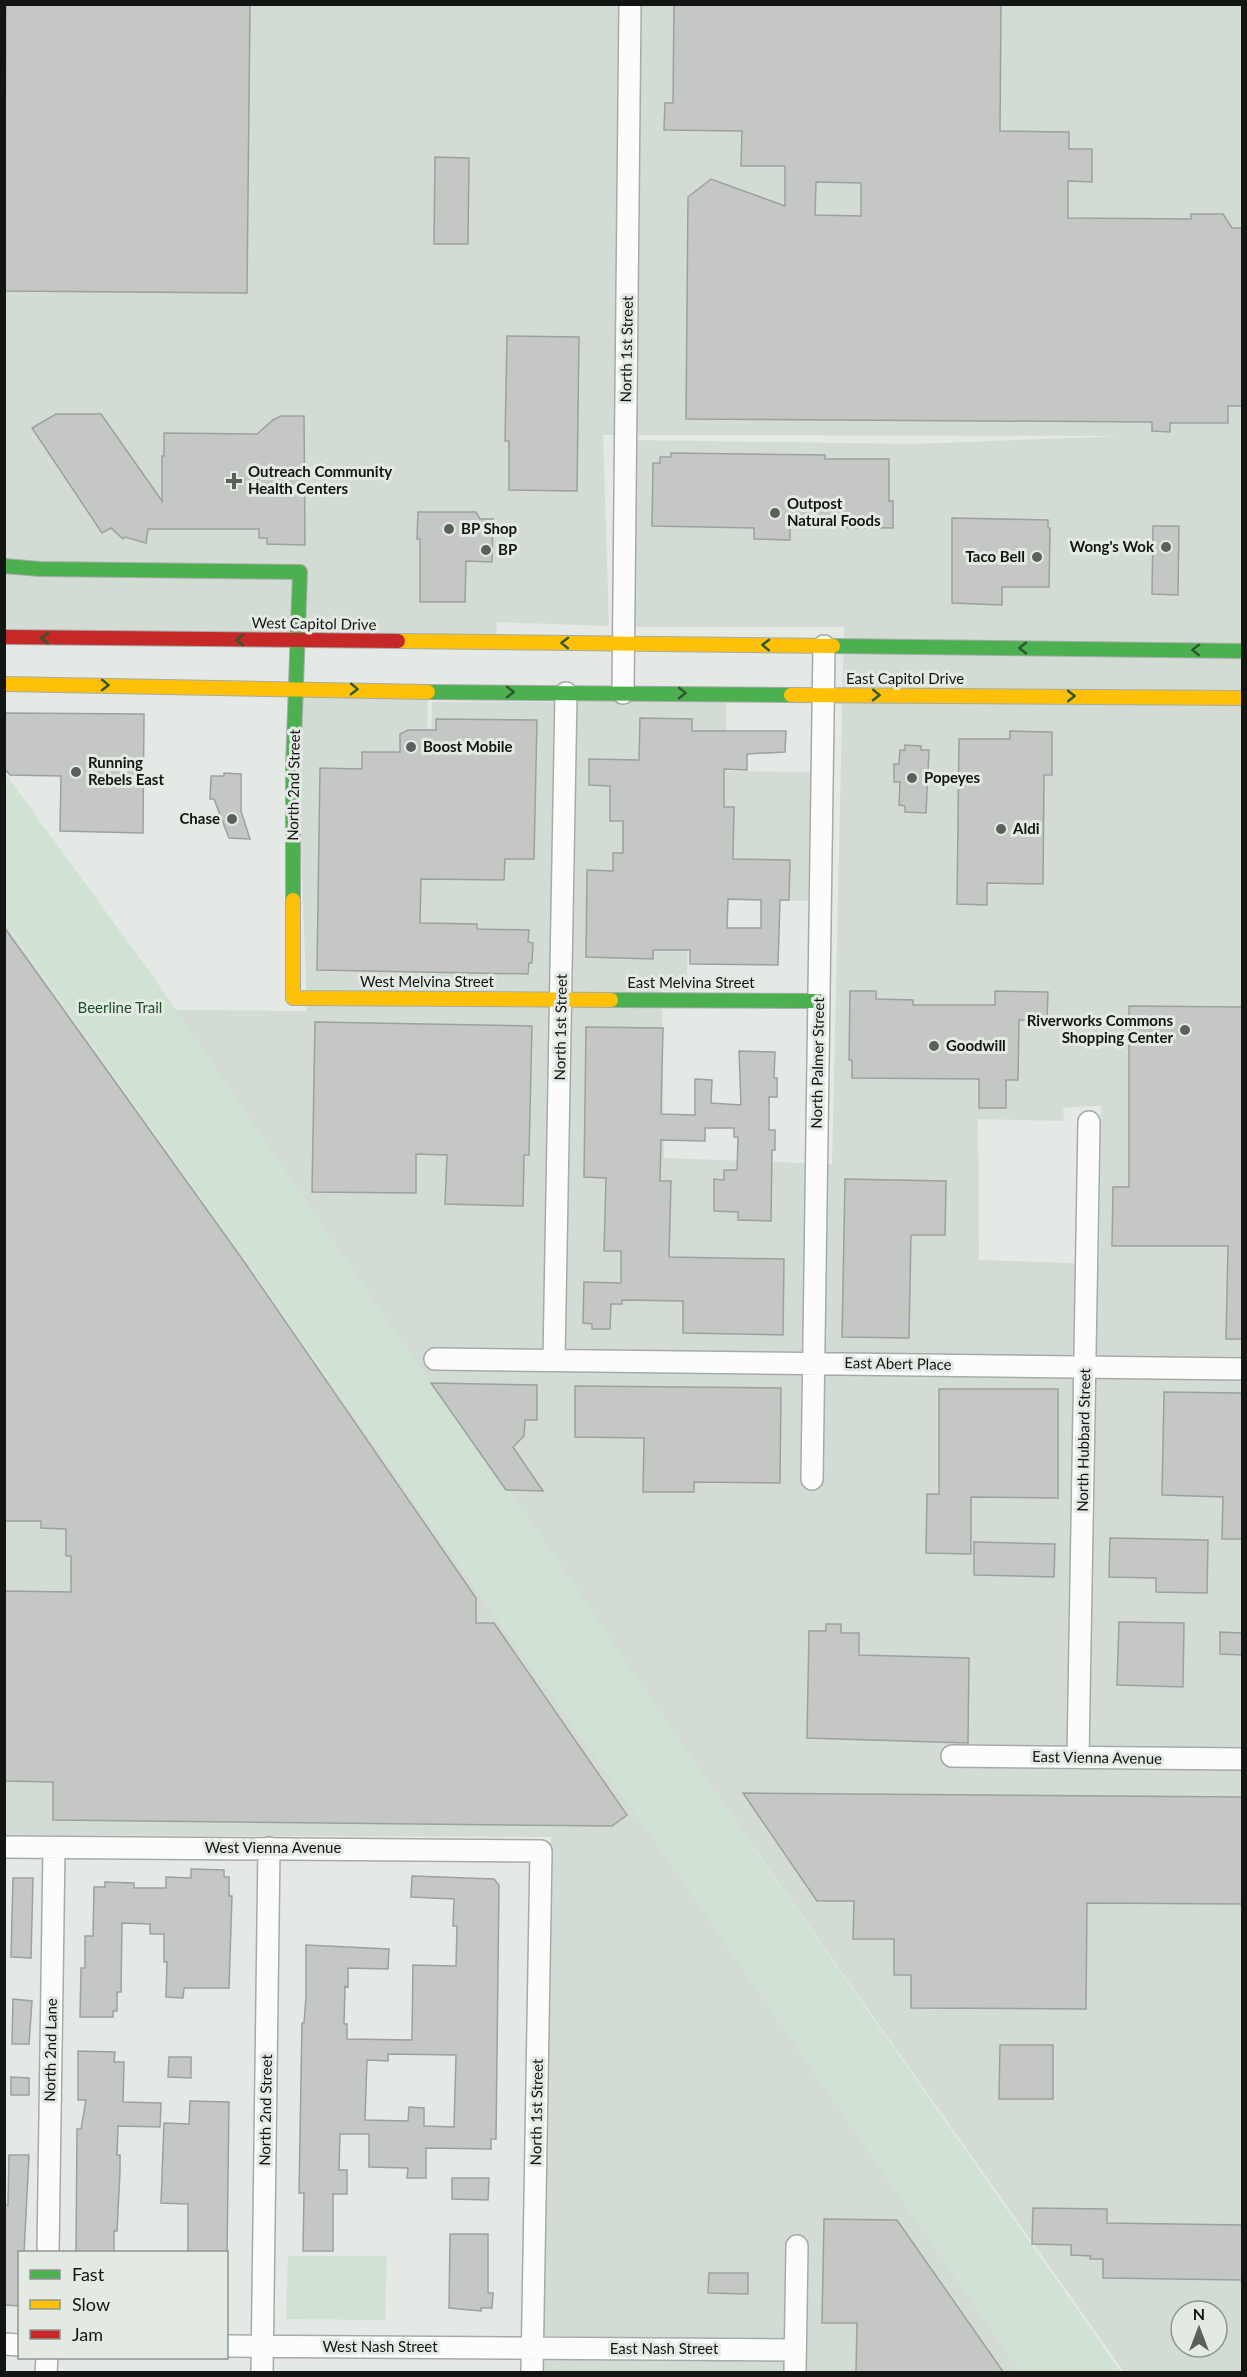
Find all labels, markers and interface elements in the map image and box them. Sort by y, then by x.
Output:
street label: North 1st Street [616,295,636,402]
place label: Outreach Community Health Centers [248,462,392,497]
marker: Outreach Community Health Centers [225,472,243,490]
place label: Outpost Natural Foods [787,494,881,529]
marker: Outpost Natural Foods [768,506,782,520]
place label: BP Shop [461,519,517,537]
marker: BP Shop [442,522,456,536]
place label: Wong's Wok [1070,537,1155,555]
place label: BP [498,540,517,558]
marker: Wong's Wok [1159,540,1173,554]
marker: BP [479,543,493,557]
place label: Taco Bell [965,547,1025,565]
marker: Taco Bell [1030,550,1044,564]
street label: West Capitol Drive [251,613,377,633]
one-way arrow [41,632,50,644]
one-way arrow [236,634,245,646]
one-way arrow [560,637,569,649]
one-way arrow [761,639,770,651]
one-way arrow [1018,642,1027,654]
one-way arrow [1192,644,1201,657]
street label: East Capitol Drive [846,669,964,687]
one-way arrow [100,679,109,691]
one-way arrow [349,683,358,696]
one-way arrow [505,686,514,698]
one-way arrow [677,687,686,700]
one-way arrow [872,689,881,701]
one-way arrow [1067,690,1076,702]
street label: North 2nd Street [283,728,303,841]
place label: Boost Mobile [423,737,512,755]
marker: Boost Mobile [404,740,418,754]
place label: Running Rebels East [88,753,164,788]
marker: Running Rebels East [69,765,83,779]
place label: Popeyes [924,768,981,786]
marker: Popeyes [905,771,919,785]
place label: Chase [179,809,220,827]
marker: Chase [225,812,239,826]
place label: Aldi [1012,819,1040,837]
marker: Aldi [994,822,1008,836]
street label: West Melvina Street [360,972,495,990]
street label: North 1st Street [550,973,570,1080]
street label: East Melvina Street [627,973,755,991]
street label: North Palmer Street [807,997,827,1129]
park label: Beerline Trail [78,998,162,1016]
place label: Riverworks Commons Shopping Center [1027,1011,1173,1046]
marker: Riverworks Commons Shopping Center [1178,1023,1192,1037]
place label: Goodwill [946,1036,1006,1054]
marker: Goodwill [927,1039,941,1053]
street label: East Abert Place [844,1353,952,1373]
street label: North Hubbard Street [1073,1367,1093,1512]
street label: East Vienna Avenue [1032,1747,1162,1767]
street label: West Vienna Avenue [205,1838,341,1856]
street label: North 2nd Lane [40,1998,60,2102]
street label: North 2nd Street [255,2053,275,2166]
street label: North 1st Street [526,2058,546,2165]
legend [18,2251,228,2359]
text: Fast [72,2263,105,2285]
text: Slow [72,2293,110,2315]
north arrow [1169,2299,1229,2359]
text: N [1193,2304,1205,2323]
text: Jam [72,2323,103,2345]
street label: West Nash Street [322,2337,438,2355]
street label: East Nash Street [610,2339,719,2357]

